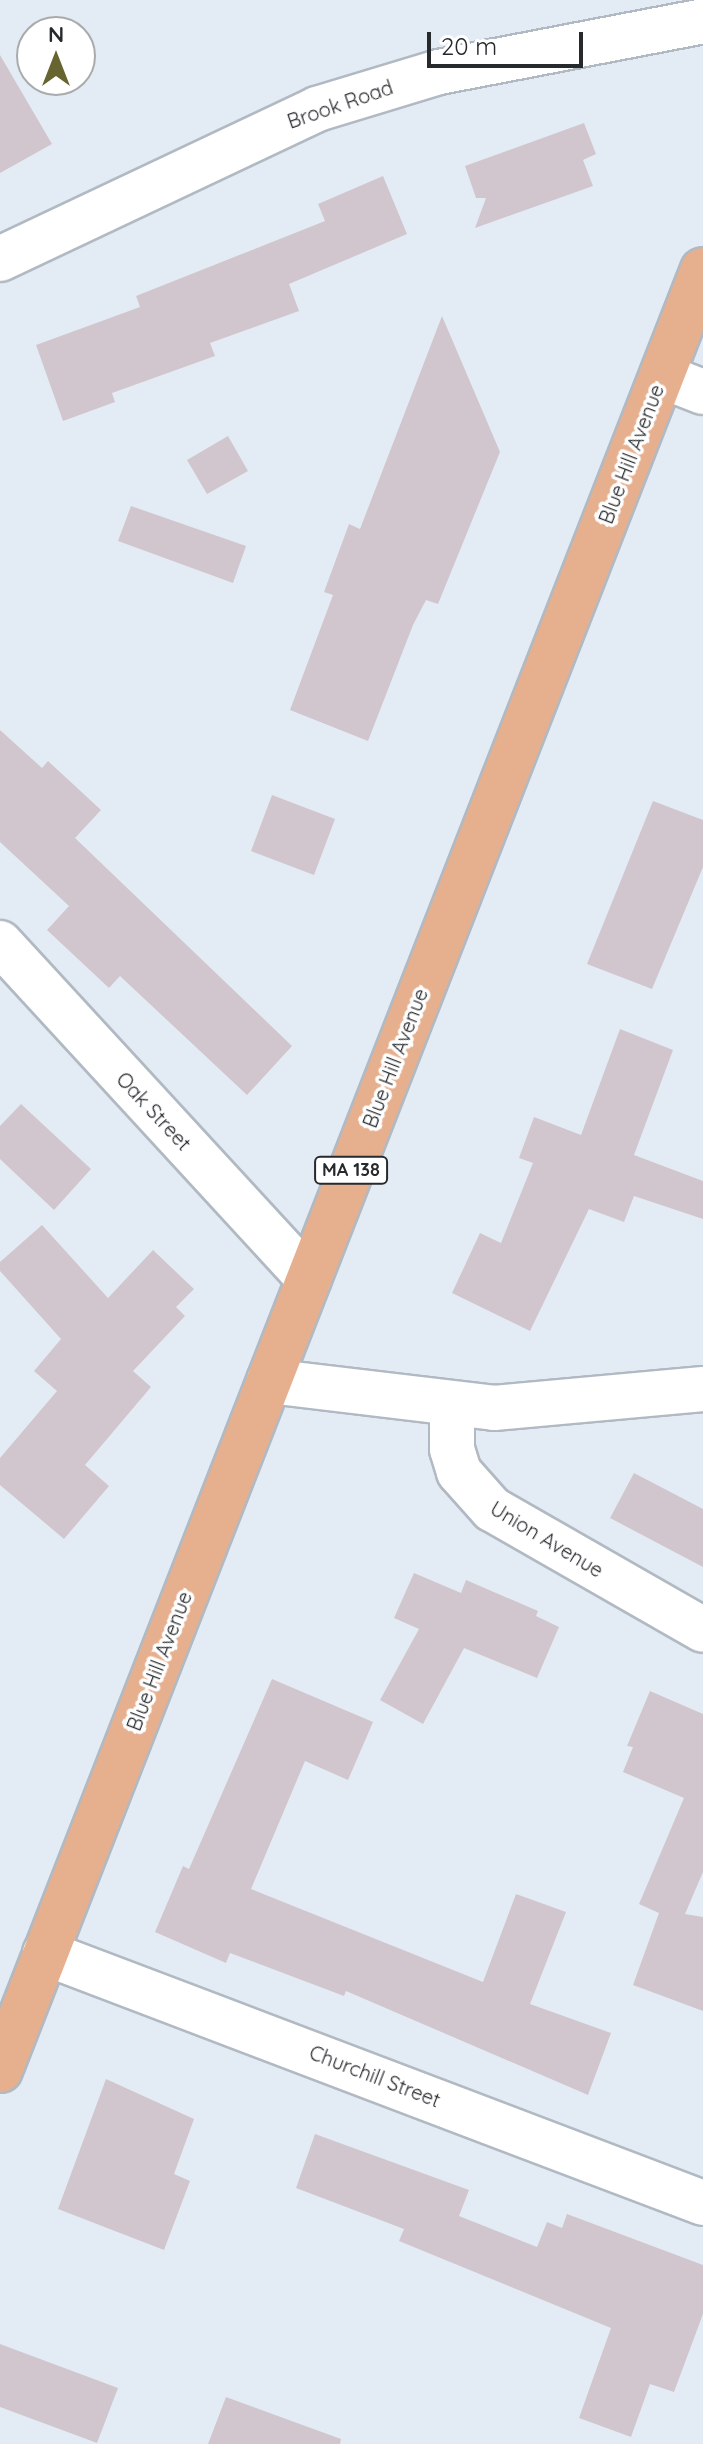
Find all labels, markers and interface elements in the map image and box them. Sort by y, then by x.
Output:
north arrow [16,16,96,96]
scale bar [431,16,587,66]
text: N [48,20,64,48]
text: 20 m [441,31,497,61]
street label: Brook Road [284,75,396,133]
street label: Blue Hill Avenue [593,381,669,527]
street label: Blue Hill Avenue [357,985,433,1131]
street label: Oak Street [112,1067,196,1155]
road number: MA 138 [313,1156,389,1184]
street label: Union Avenue [486,1496,608,1582]
street label: Blue Hill Avenue [121,1588,197,1734]
street label: Churchill Street [306,2040,444,2112]

